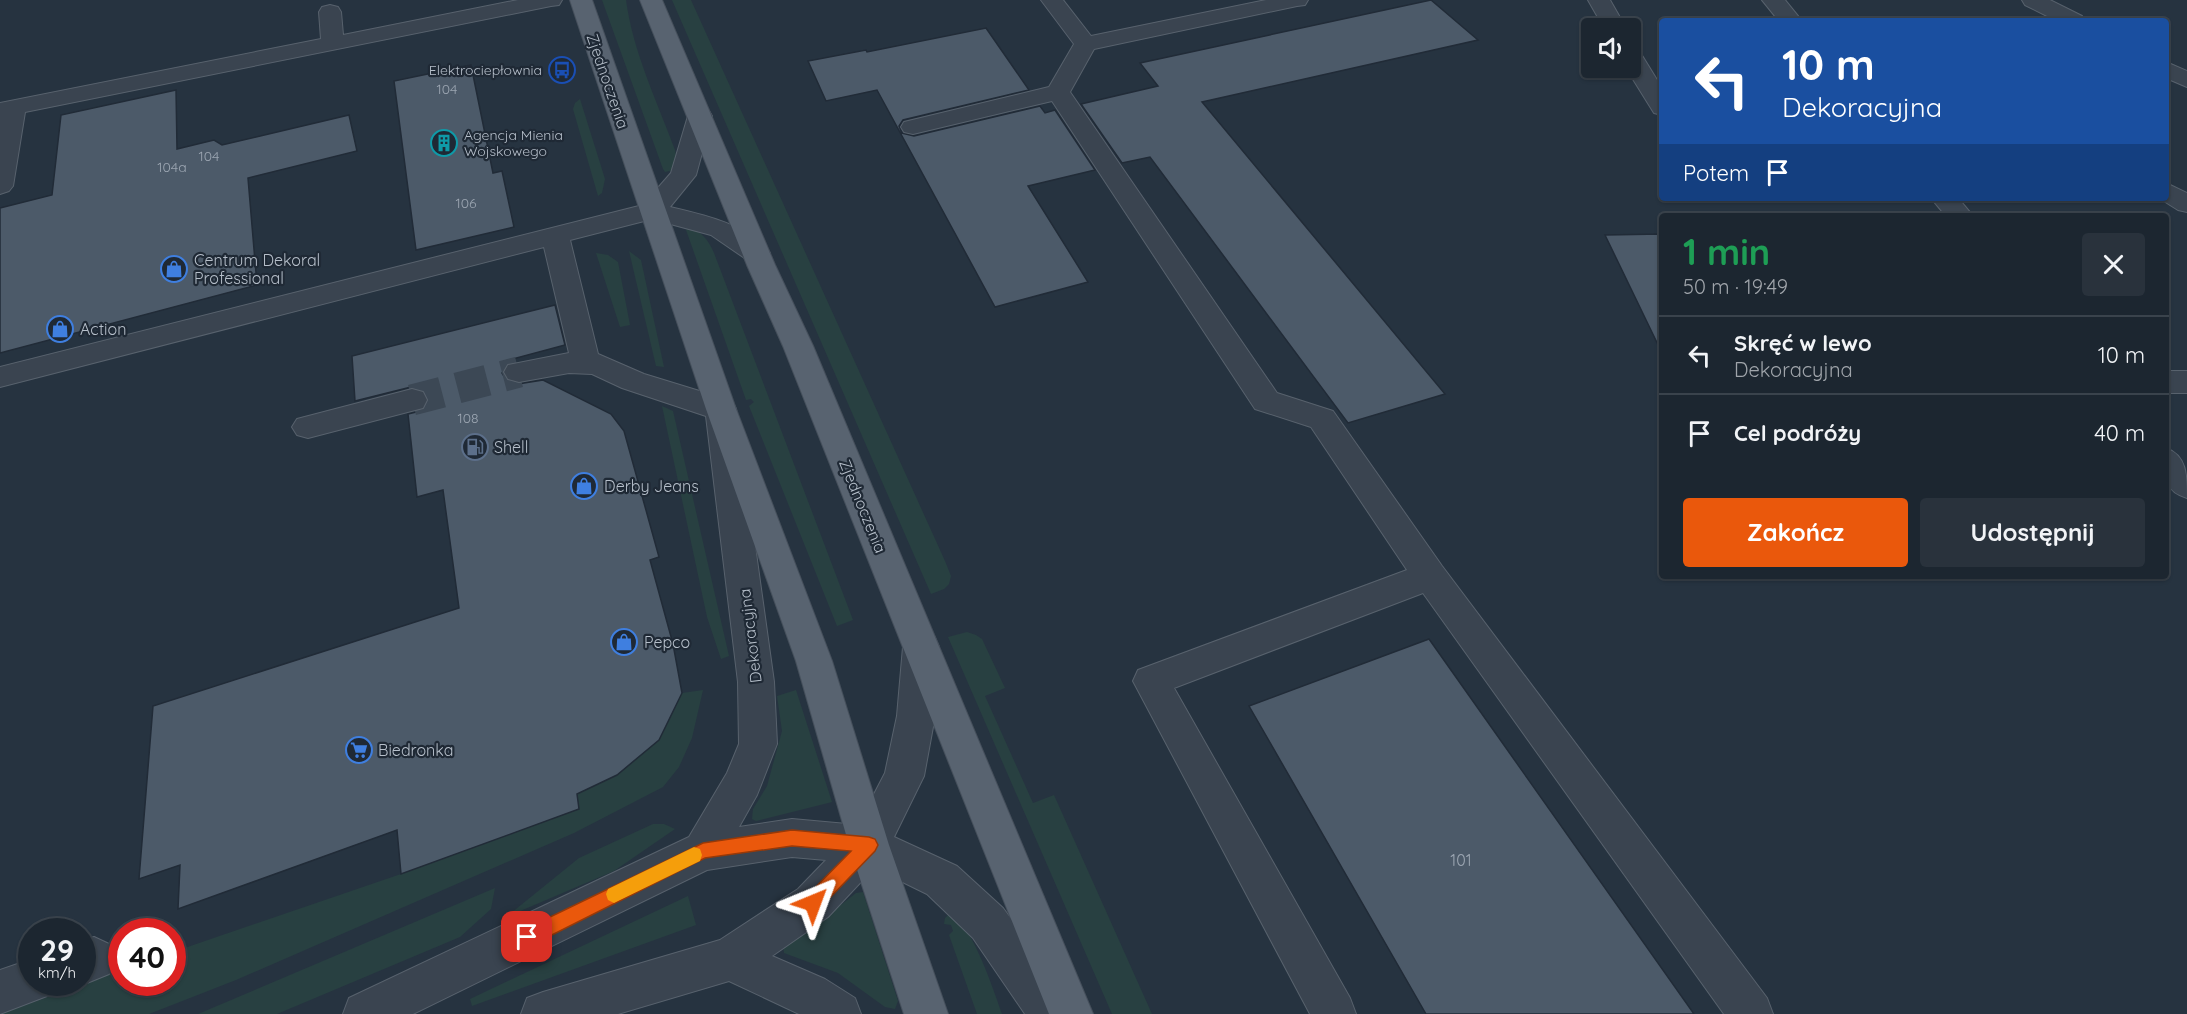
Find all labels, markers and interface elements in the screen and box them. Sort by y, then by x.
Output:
map controls [1581,18,1641,78]
button: sound [1581,18,1641,78]
street label: Zjednoczenia [582,31,634,131]
text: 10 m [1782,38,1875,91]
icon: left [1683,42,1761,120]
bus stop icon: Elektrociepłownia [547,55,577,85]
place label: Elektrociepłownia [429,61,542,79]
house number: 104 [437,80,457,98]
text: Dekoracyjna [1782,90,1942,124]
place label: Agencja Mienia Wojskowego [464,126,563,160]
building icon: Agencja Mienia Wojskowego [429,128,459,158]
house number: 104 [199,147,219,165]
icon: arrive [1761,156,1794,189]
house number: 104a [157,158,187,176]
text: Potem [1683,159,1749,187]
house number: 106 [455,194,477,212]
text: 1 min [1683,229,1770,274]
button: close [2082,233,2145,296]
place label: Centrum Dekoral Professional [194,250,320,288]
shop icon: Centrum Dekoral Professional [159,254,189,284]
text: 50 m · 19:49 [1683,274,1788,299]
shop icon: Action [45,314,75,344]
place label: Action [80,319,126,339]
text: Skręć w lewo [1734,329,1872,357]
icon: left [1683,339,1716,372]
text: 10 m [2098,341,2145,369]
text: Dekoracyjna [1734,357,1853,382]
house number: 108 [457,409,479,427]
icon: arrive [1683,417,1716,450]
text: Cel podróży [1734,419,1861,447]
text: 40 m [2094,419,2145,447]
fuel station icon: Shell [460,432,490,462]
place label: Shell [494,437,528,457]
street label: Zjednoczenia [835,456,891,556]
shop icon: Derby Jeans [569,471,599,501]
place label: Derby Jeans [604,476,699,496]
button: Zakończ [1683,498,1908,567]
button: Udostępnij [1920,498,2145,567]
street label: Dekoracyjna [734,588,766,684]
shop icon: Pepco [609,627,639,657]
place label: Pepco [644,632,690,652]
supermarket icon: Biedronka [344,735,374,765]
place label: Biedronka [378,740,454,760]
house number: 101 [1450,850,1472,870]
position arrow [781,871,845,935]
pin [501,911,552,962]
speed limit sign: 40 [108,918,186,996]
icon: arrive [510,920,543,953]
text: 29 [40,931,74,969]
text: km/h [38,963,76,982]

